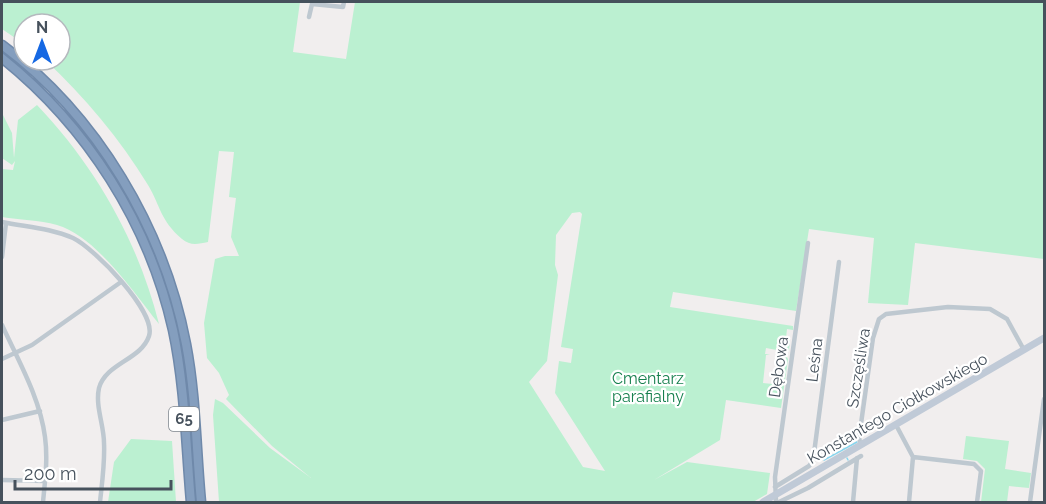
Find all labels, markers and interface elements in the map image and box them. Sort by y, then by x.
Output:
north arrow [12,12,72,72]
text: N [36,18,48,37]
street label: Szczęśliwa [843,327,874,409]
street label: Dębowa [765,335,792,399]
street label: Leśna [802,337,827,383]
street label: Konstantego Ciołkowskiego [804,349,991,468]
park label: Cmentarz parafialny [612,369,684,406]
road number: 65 [169,407,199,431]
scale bar [15,453,171,491]
text: 200 m [24,463,77,484]

